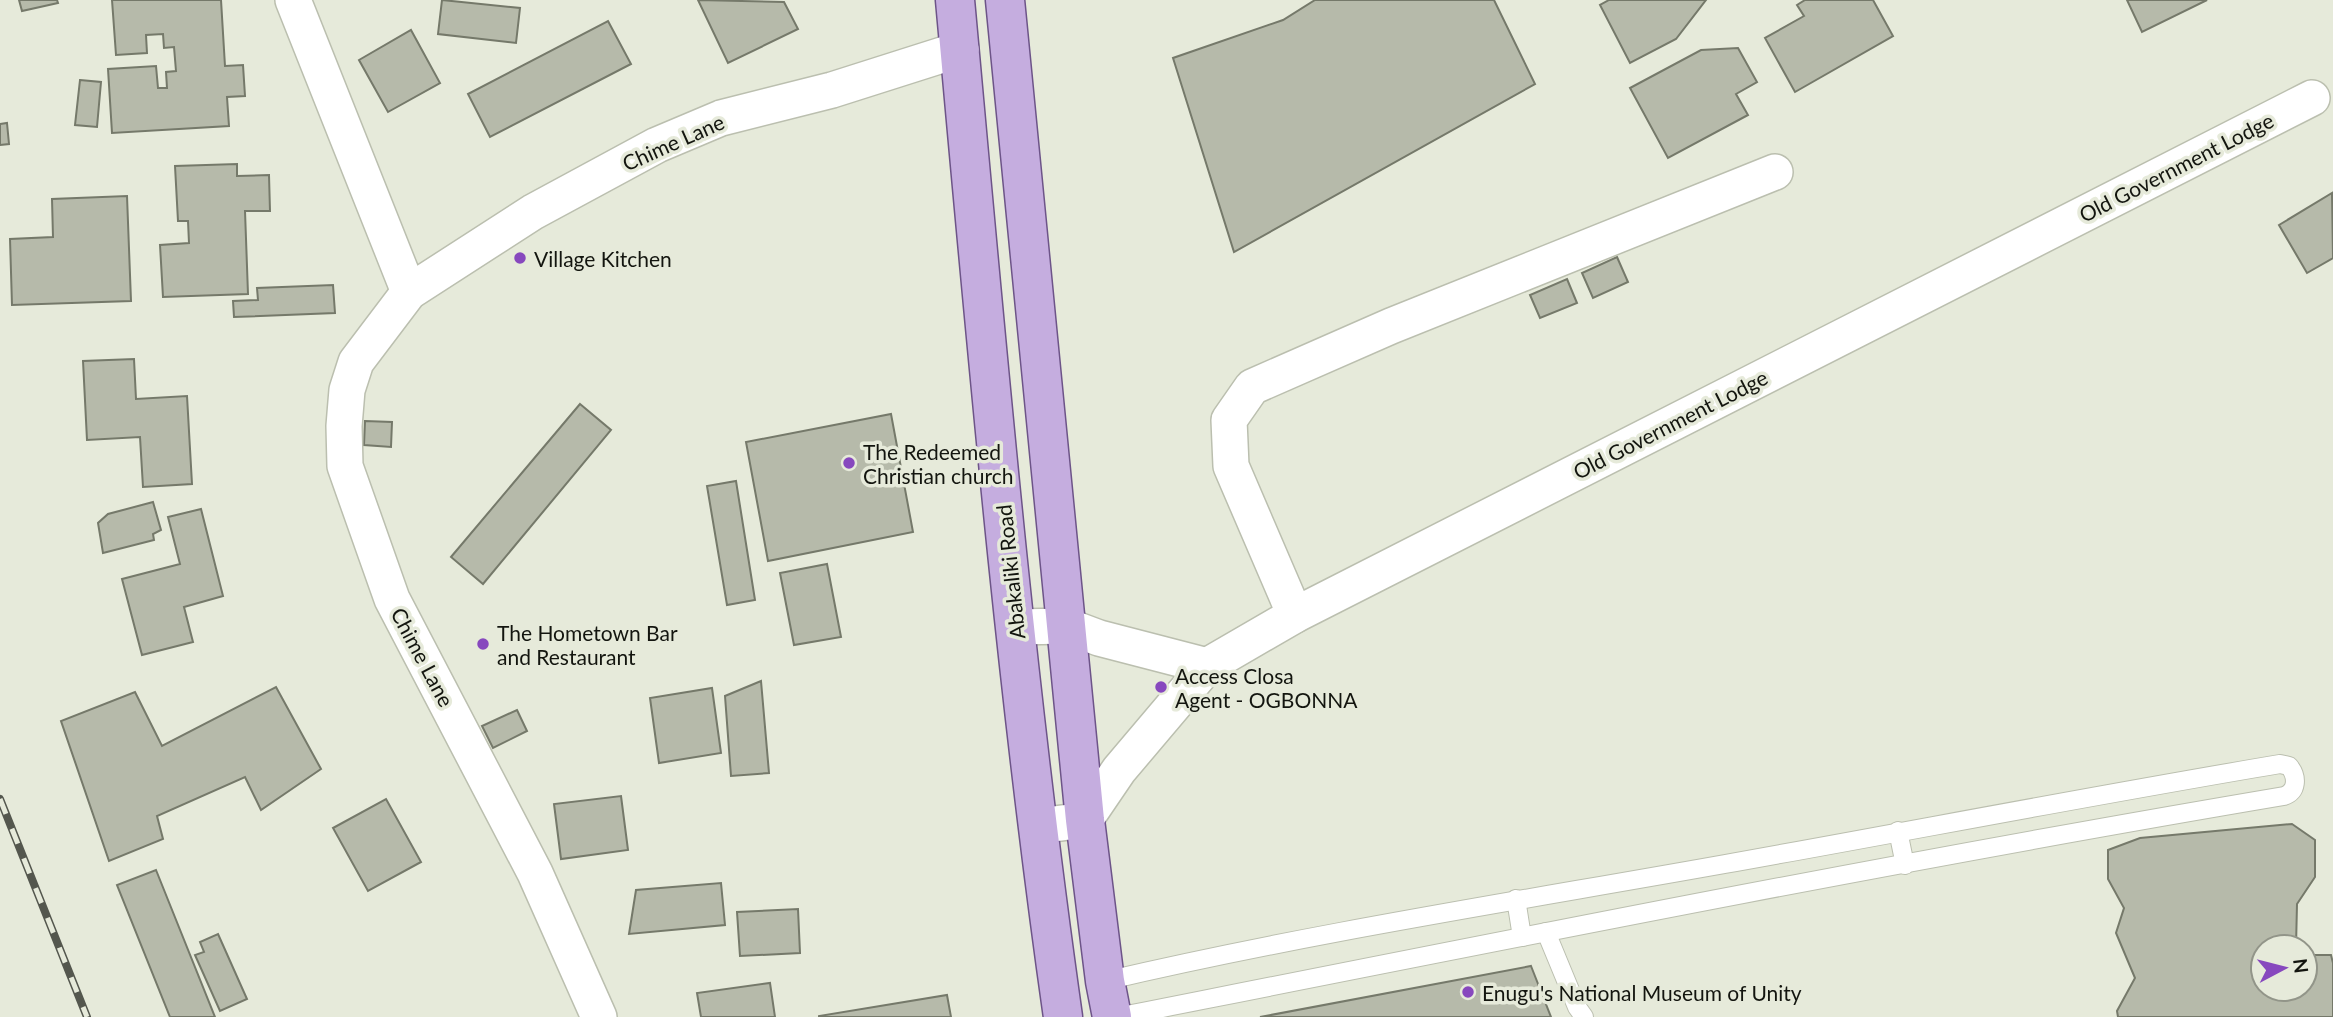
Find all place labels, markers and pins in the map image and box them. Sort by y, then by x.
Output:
place label: Village Kitchen [534,246,672,271]
marker: Village Kitchen [512,250,528,266]
place label: The Redeemed Christian church [863,439,1013,488]
marker: The Redeemed Christian church [841,455,857,471]
place label: The Hometown Bar and Restaurant [497,620,678,669]
marker: The Hometown Bar and Restaurant [475,636,491,652]
place label: Access Closa Agent - OGBONNA [1175,663,1358,712]
marker: Access Closa Agent - OGBONNA [1153,679,1169,695]
place label: Enugu's National Museum of Unity [1482,980,1802,1005]
marker: Enugu's National Museum of Unity [1460,984,1476,1000]

